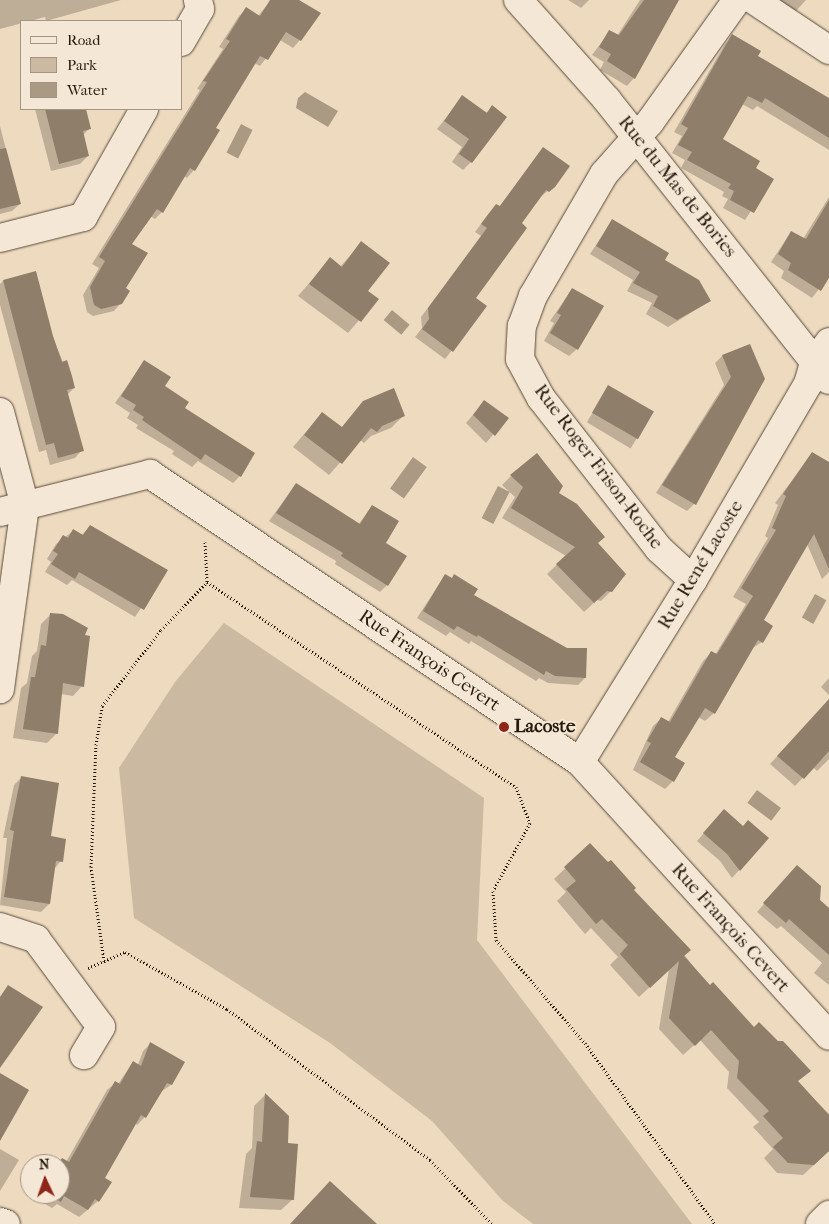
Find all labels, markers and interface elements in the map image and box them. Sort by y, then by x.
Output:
legend [20,20,182,110]
text: Road [67,31,100,49]
text: Park [67,56,97,74]
text: Water [67,81,107,99]
street label: Rue du Mas de Bories [613,112,741,262]
street label: Rue Roger Frison-Roche [529,380,667,554]
street label: Rue René Lacoste [654,496,748,634]
street label: Rue François Cevert [354,605,504,717]
place label: Lacoste [514,716,576,738]
marker: Lacoste [498,721,510,733]
street label: Rue François Cevert [666,859,794,997]
north arrow [20,1154,70,1204]
text: N [38,1156,50,1173]

